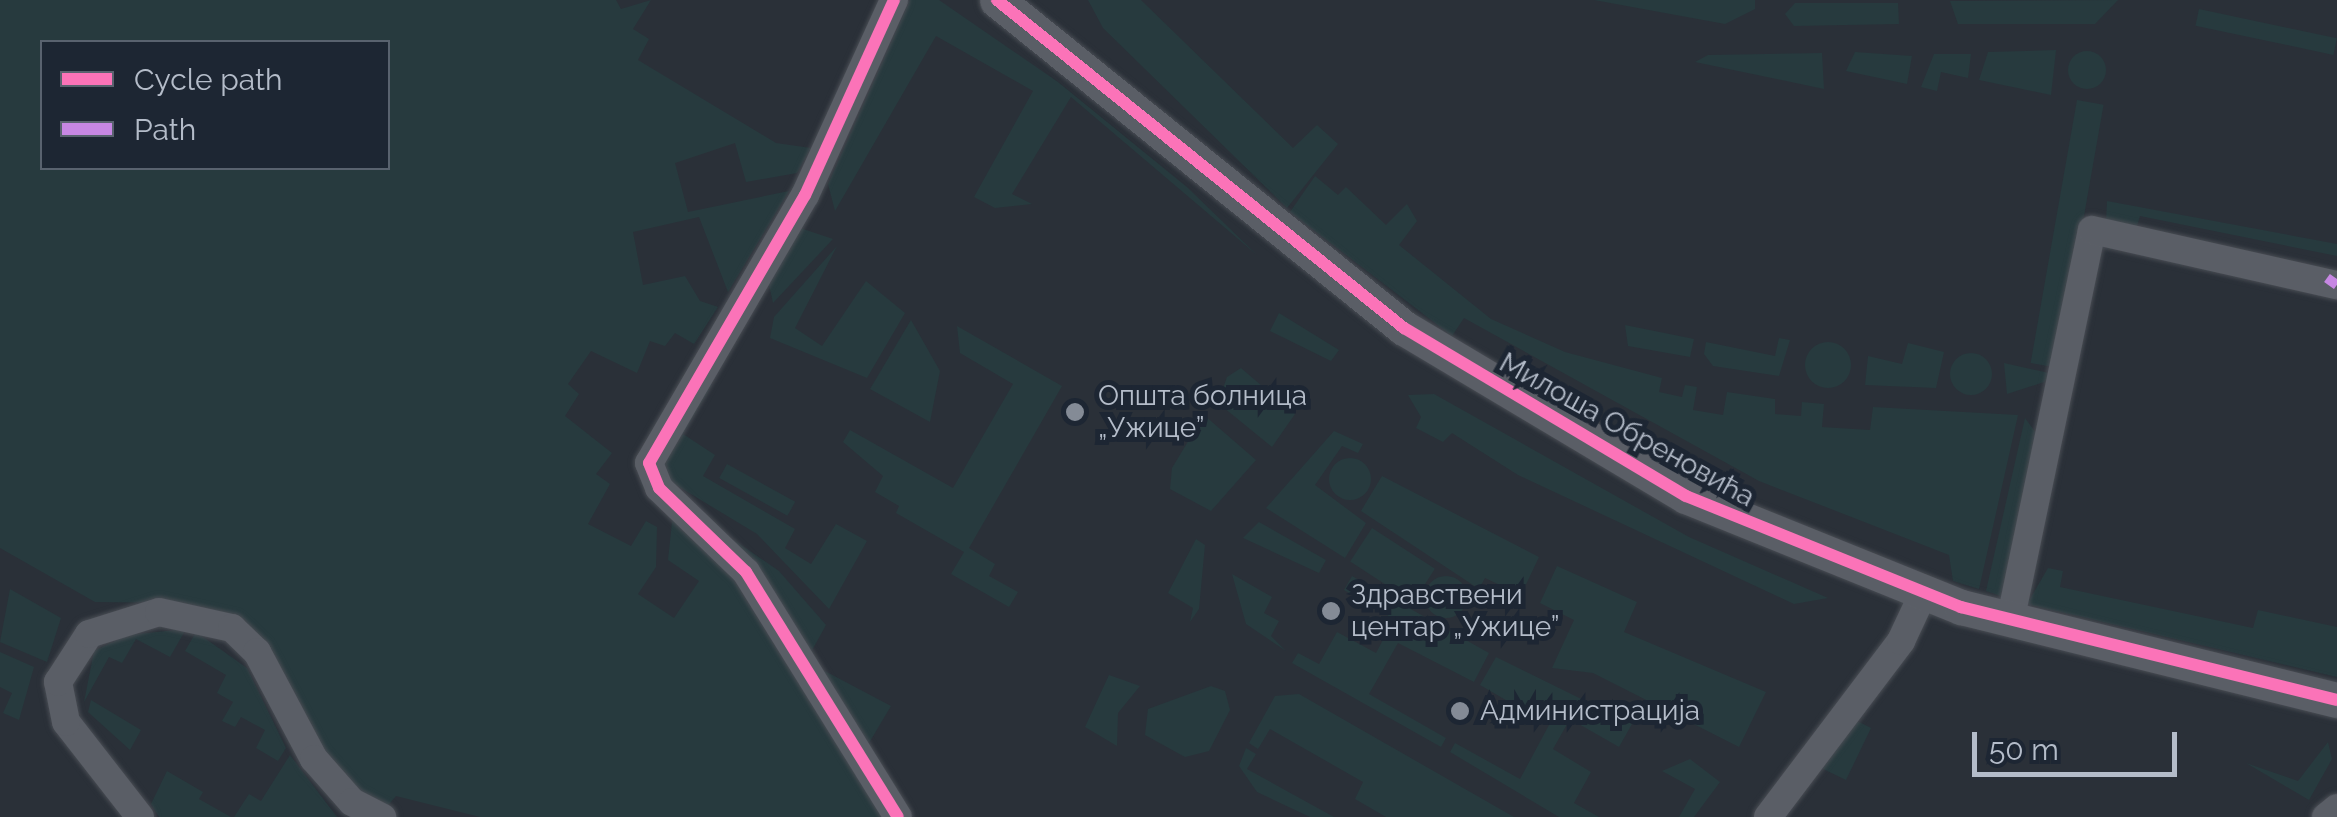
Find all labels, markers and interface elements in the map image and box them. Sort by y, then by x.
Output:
legend [40,40,390,170]
text: Cycle path [134,62,282,97]
text: Path [134,112,196,147]
street label: Милоша Обреновића [1494,346,1760,514]
place label: Општа болница „Ужице” [1098,379,1307,445]
marker: Општа болница „Ужице” [1062,399,1088,425]
place label: Здравствени центар „Ужице” [1351,578,1559,644]
marker: Здравствени центар „Ужице” [1320,600,1342,622]
place label: Администрација [1480,694,1700,728]
marker: Администрација [1449,700,1471,722]
scale bar [1977,712,2182,774]
text: 50 m [1989,732,2059,767]

